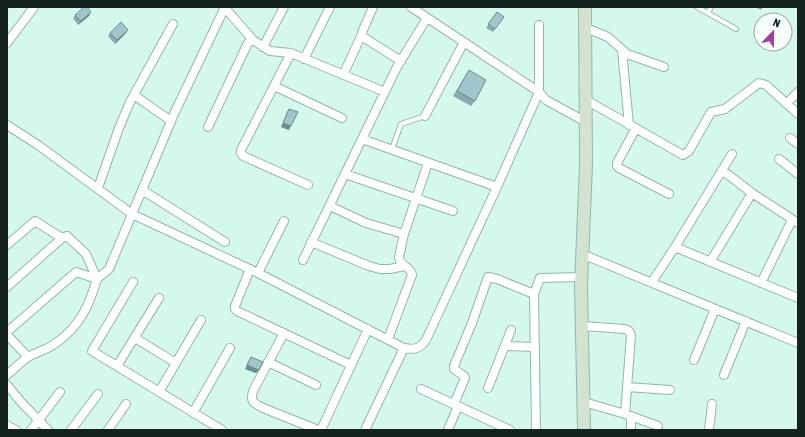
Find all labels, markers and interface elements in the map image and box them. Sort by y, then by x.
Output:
north arrow [753,12,793,52]
text: N [771,16,782,30]

